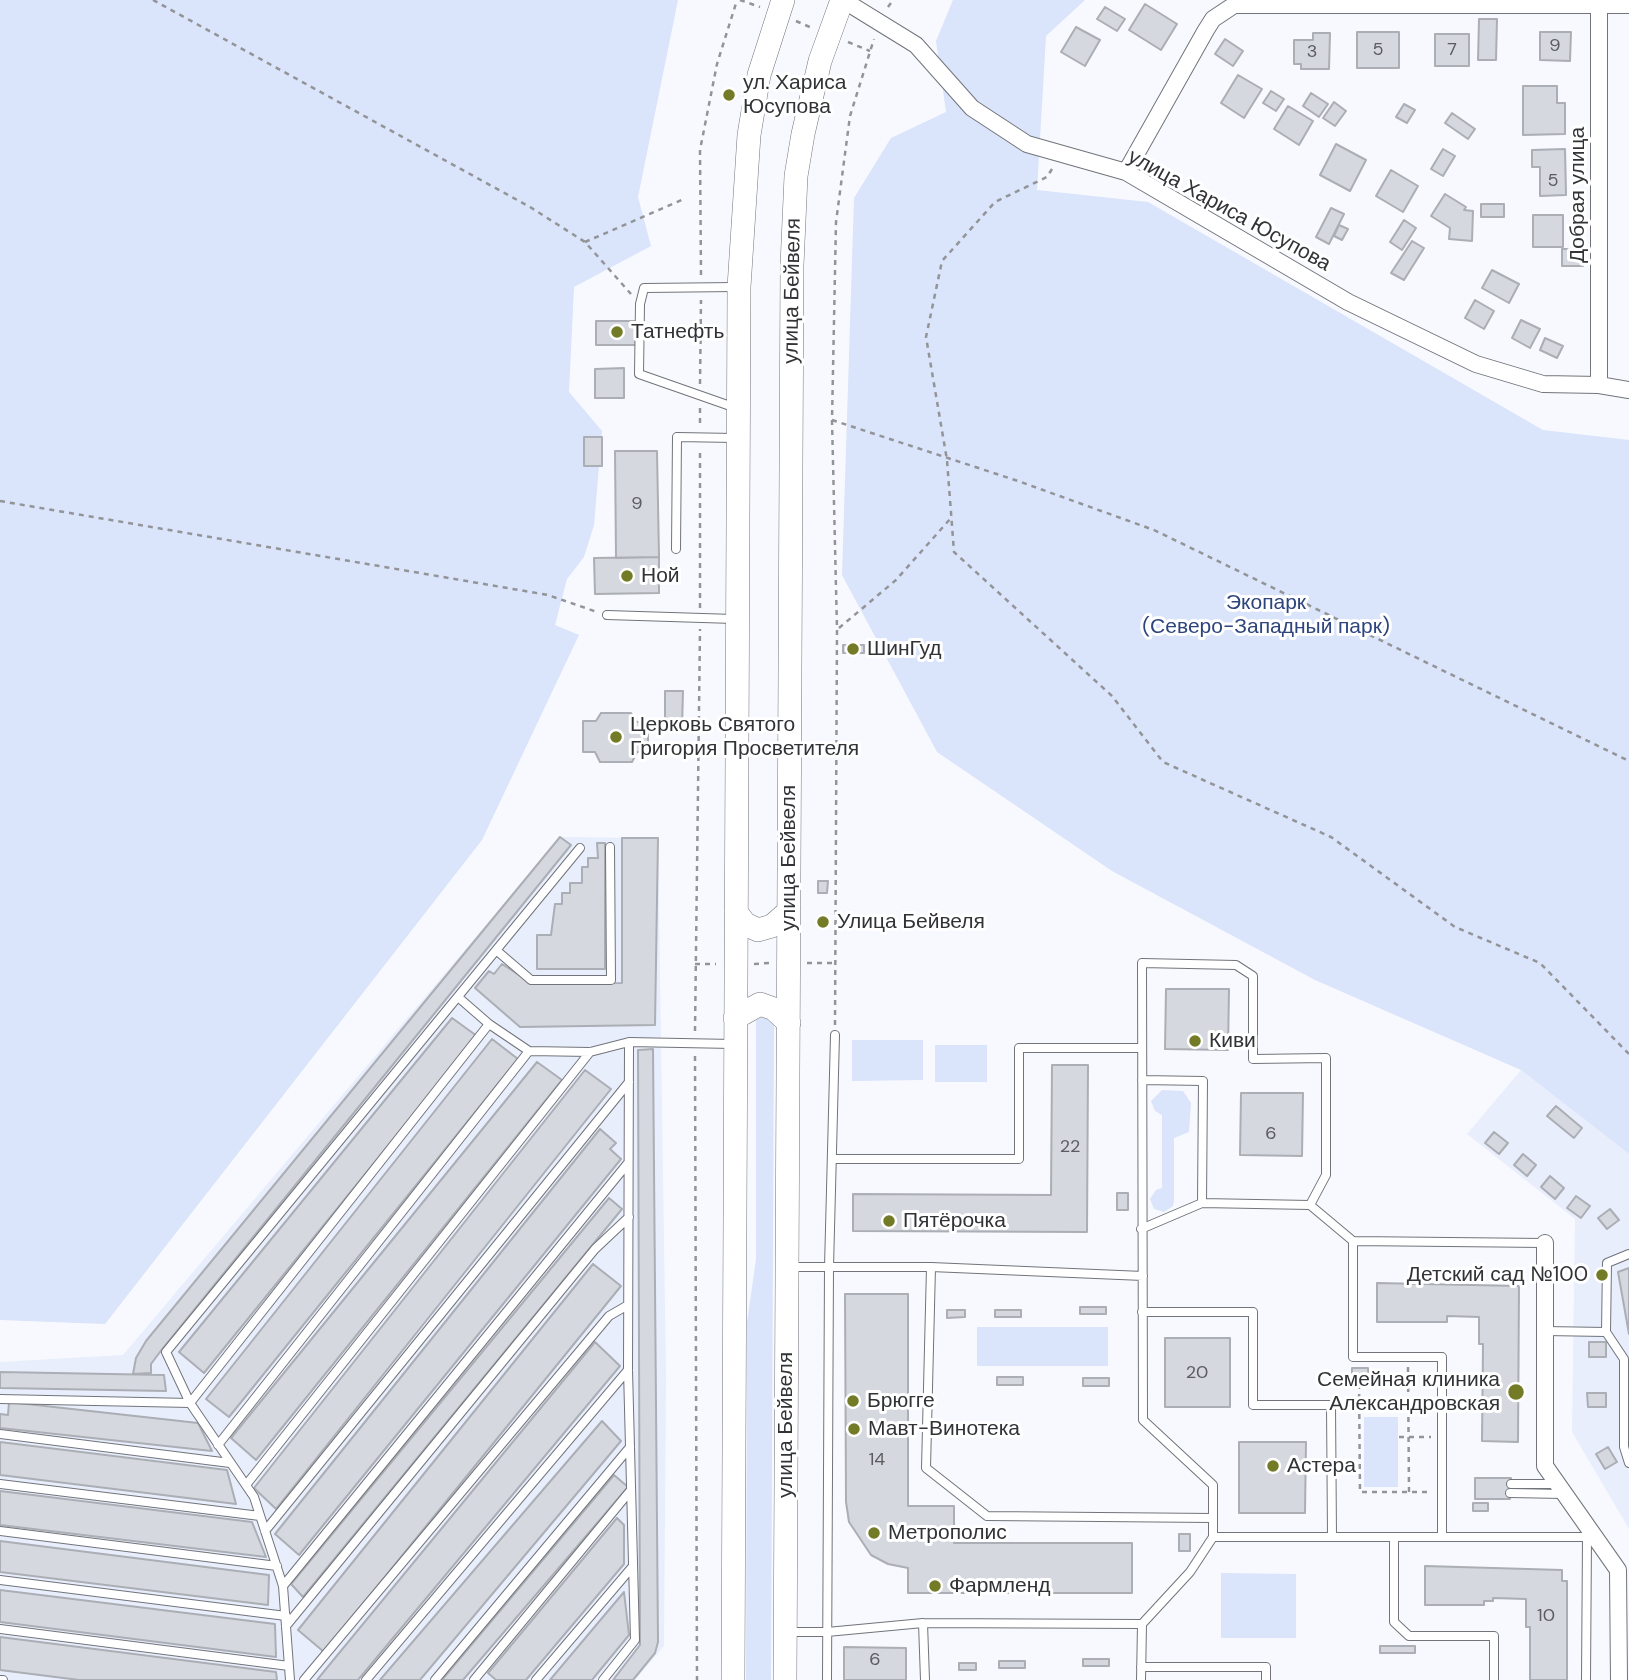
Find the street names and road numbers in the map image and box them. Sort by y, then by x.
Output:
street label: Добрая улица [1565,127,1591,263]
street label: улица Хариса Юсупова [1123,145,1335,277]
street label: улица Бейвеля [779,218,807,364]
street label: улица Бейвеля [776,785,802,931]
street label: улица Бейвеля [773,1352,799,1498]

